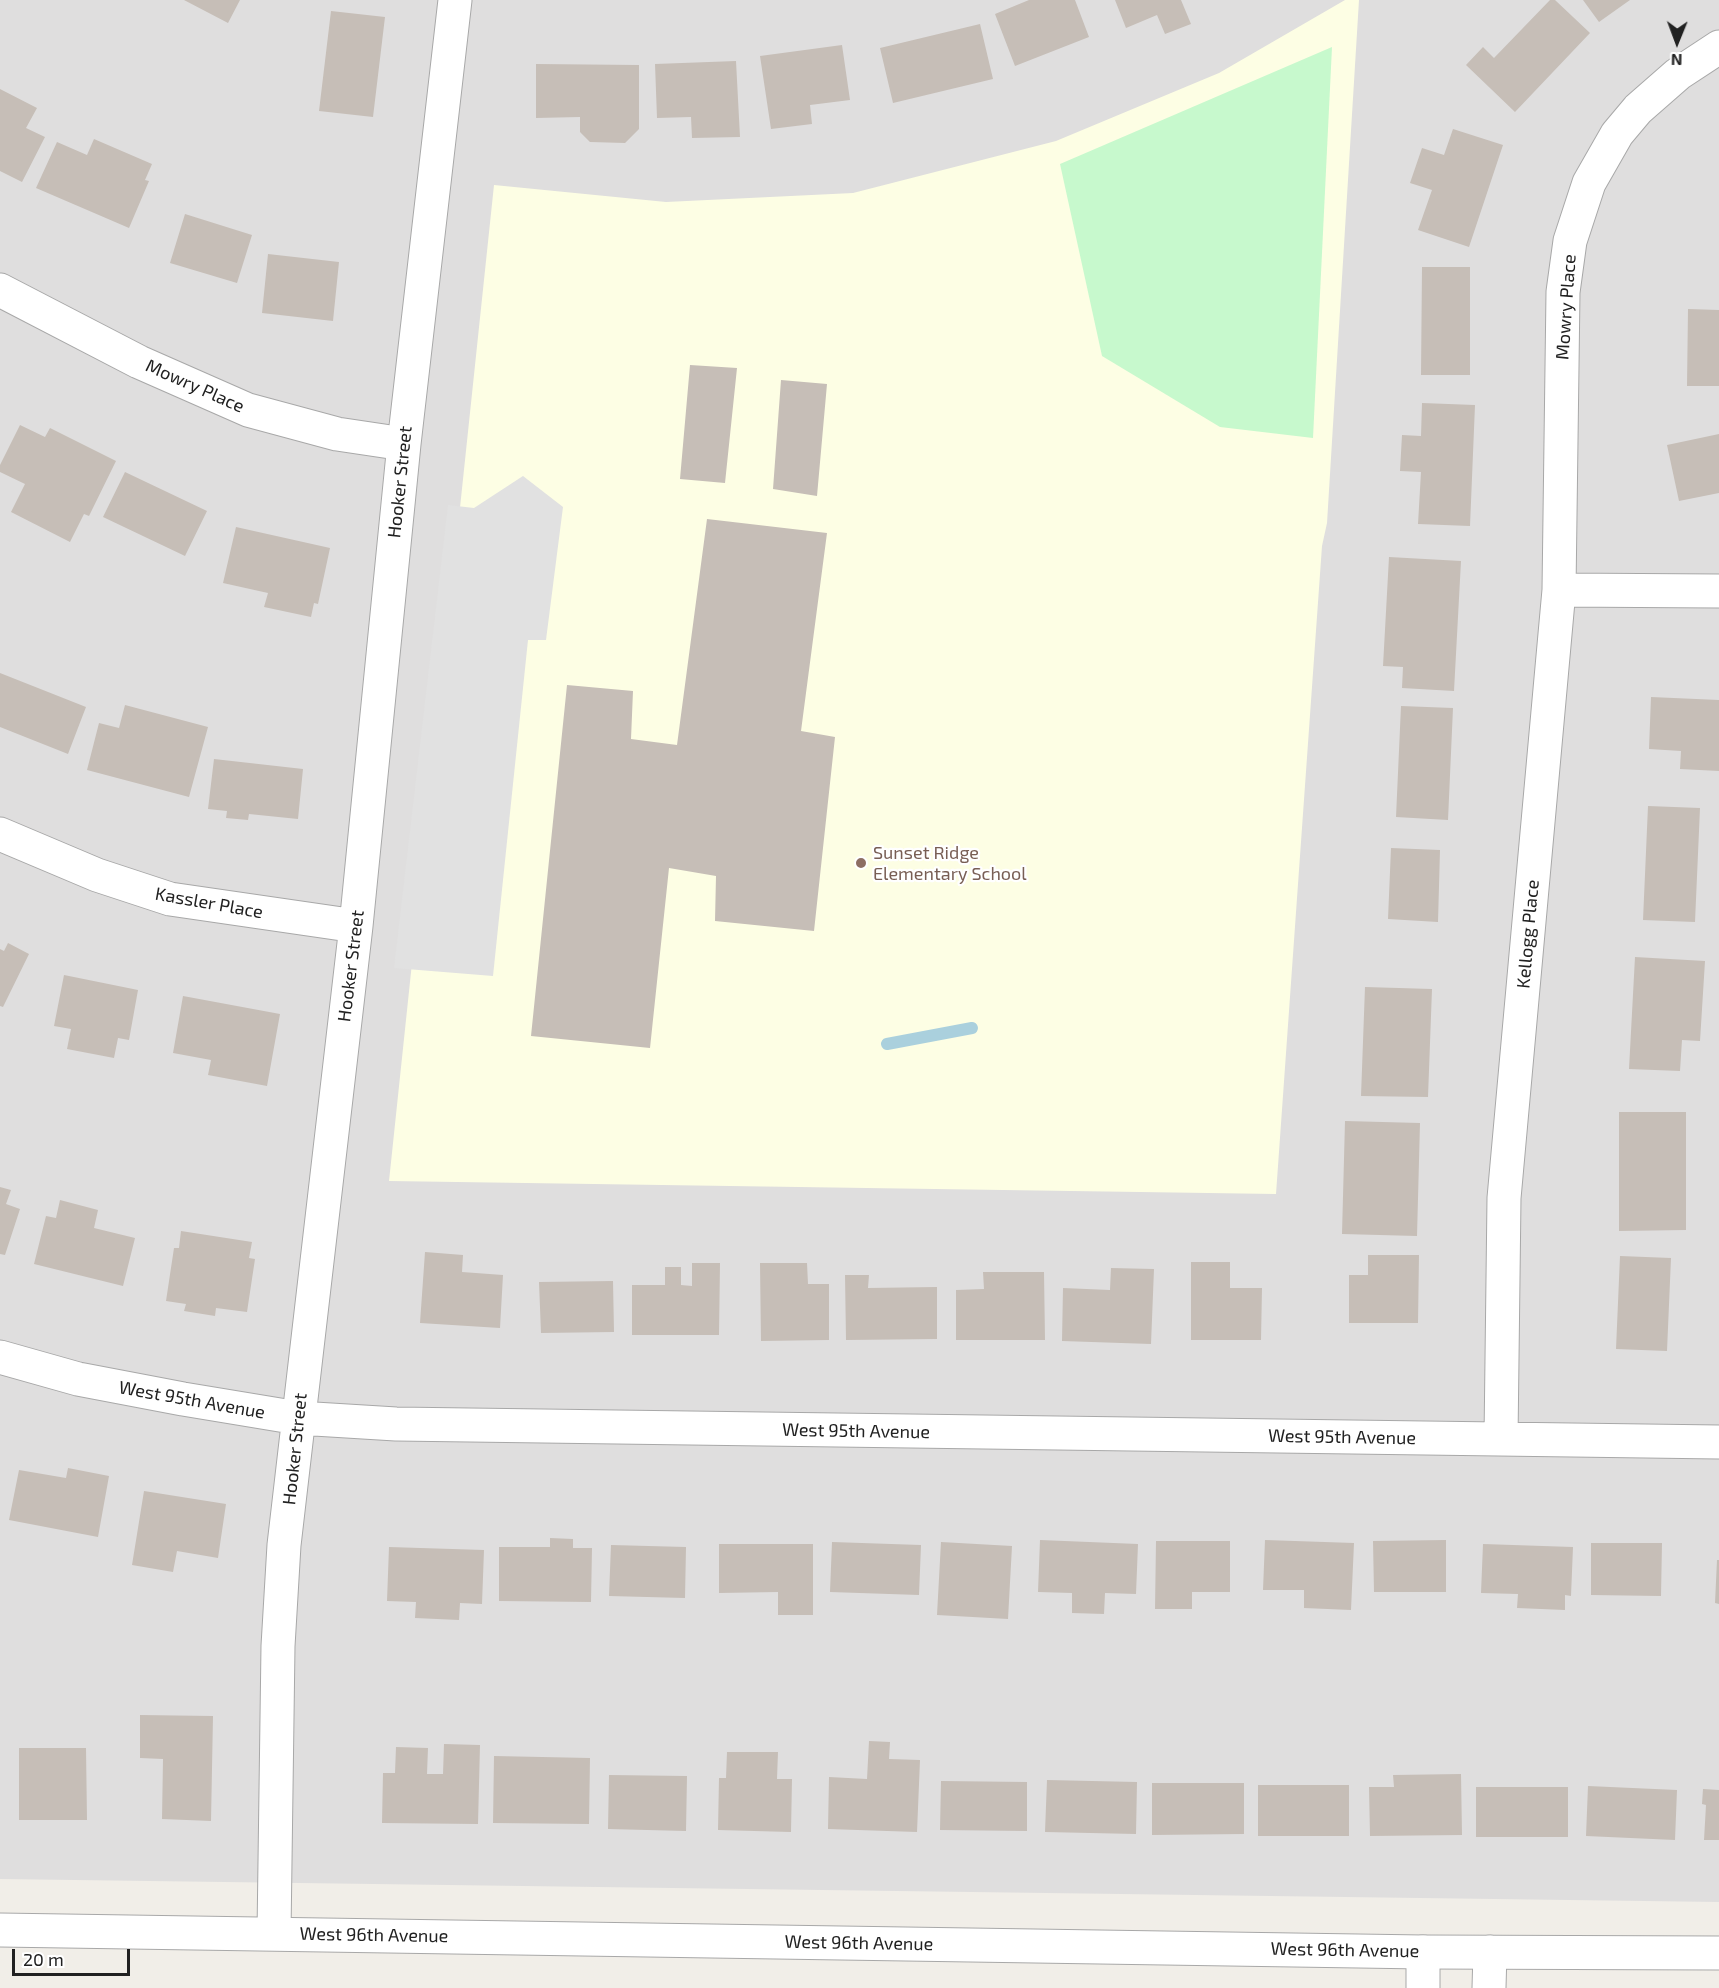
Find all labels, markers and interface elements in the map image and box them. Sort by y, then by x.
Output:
north arrow [1647,12,1707,72]
text: N [1671,51,1683,70]
street label: Mowry Place [1552,254,1580,360]
street label: Mowry Place [142,355,248,417]
street label: Hooker Street [383,425,417,539]
place label: Sunset Ridge Elementary School [873,842,1027,884]
marker: Sunset Ridge Elementary School [854,856,868,870]
street label: Kellogg Place [1512,879,1544,989]
street label: Kassler Place [153,883,265,923]
street label: Hooker Street [333,909,369,1023]
street label: West 95th Avenue [117,1377,267,1423]
street label: Hooker Street [278,1392,312,1506]
street label: West 95th Avenue [782,1419,930,1443]
street label: West 95th Avenue [1268,1425,1416,1449]
street label: West 96th Avenue [299,1923,449,1947]
street label: West 96th Avenue [784,1931,934,1955]
scale bar [15,1937,134,1975]
street label: West 96th Avenue [1270,1938,1420,1962]
text: 20 m [23,1948,64,1970]

